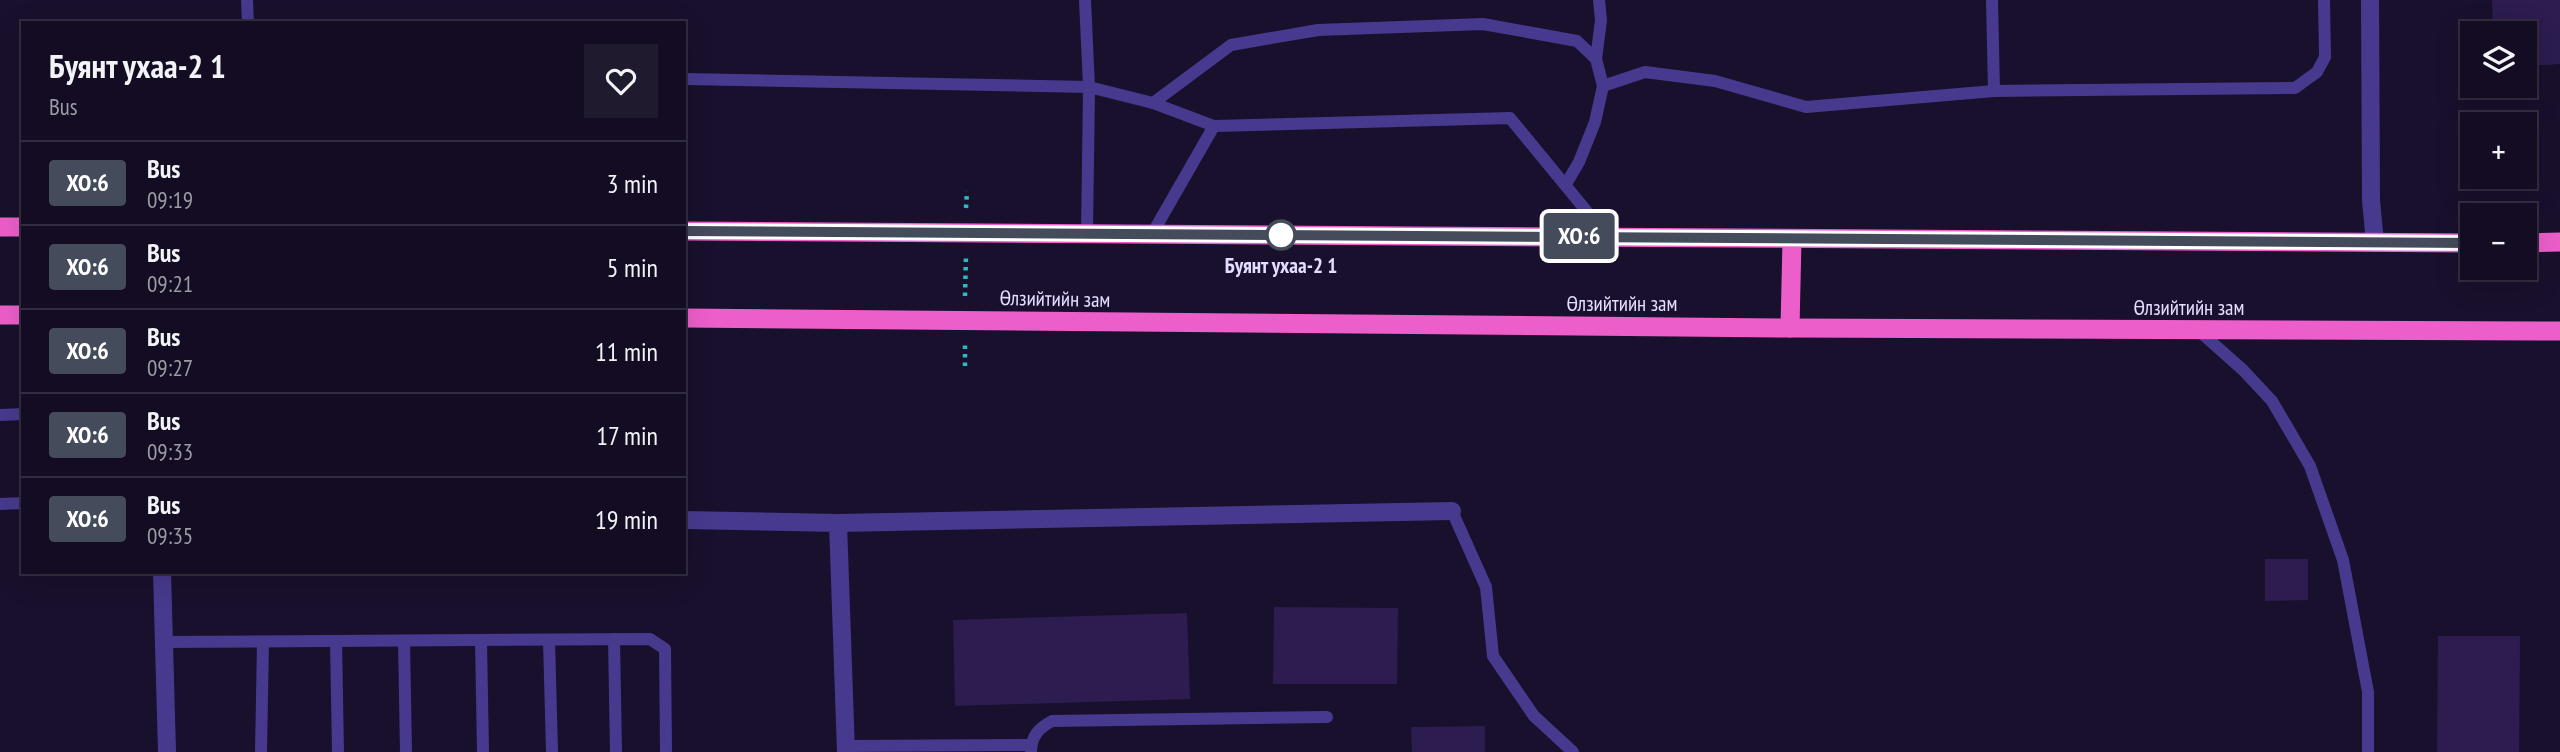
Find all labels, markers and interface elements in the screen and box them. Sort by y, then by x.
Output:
map controls [2460,21,2537,280]
button: layers [2460,21,2537,98]
text: Буянт ухаа-2 1 [49,44,226,87]
button: heart [584,44,658,118]
text: Bus [49,92,78,121]
button: + [2460,112,2537,189]
text: Bus [147,152,180,185]
text: ХО:6 [66,167,109,198]
text: 3 min [607,167,658,200]
text: 09:19 [147,185,193,214]
button: − [2460,203,2537,280]
line badge: ХО:6 [1530,213,1628,259]
marker: Буянт ухаа-2 1 [1266,220,1296,250]
text: ХО:6 [1558,220,1600,251]
text: Bus [147,236,180,269]
text: ХО:6 [66,251,109,282]
text: 5 min [607,251,658,284]
place label: Буянт ухаа-2 1 [1225,252,1337,279]
text: 09:21 [147,269,193,298]
street label: Өлзийтийн зам [999,284,1111,313]
street label: Өлзийтийн зам [1567,290,1677,317]
street label: Өлзийтийн зам [2134,294,2244,321]
text: Bus [147,320,180,353]
text: ХО:6 [66,335,109,366]
text: 11 min [595,335,658,368]
text: 09:27 [147,353,193,382]
text: Bus [147,404,180,437]
text: ХО:6 [66,419,109,450]
text: 17 min [596,419,658,452]
text: 09:33 [147,437,193,466]
text: Bus [147,488,180,521]
text: ХО:6 [66,503,109,534]
text: 19 min [595,503,658,536]
text: 09:35 [147,521,193,550]

